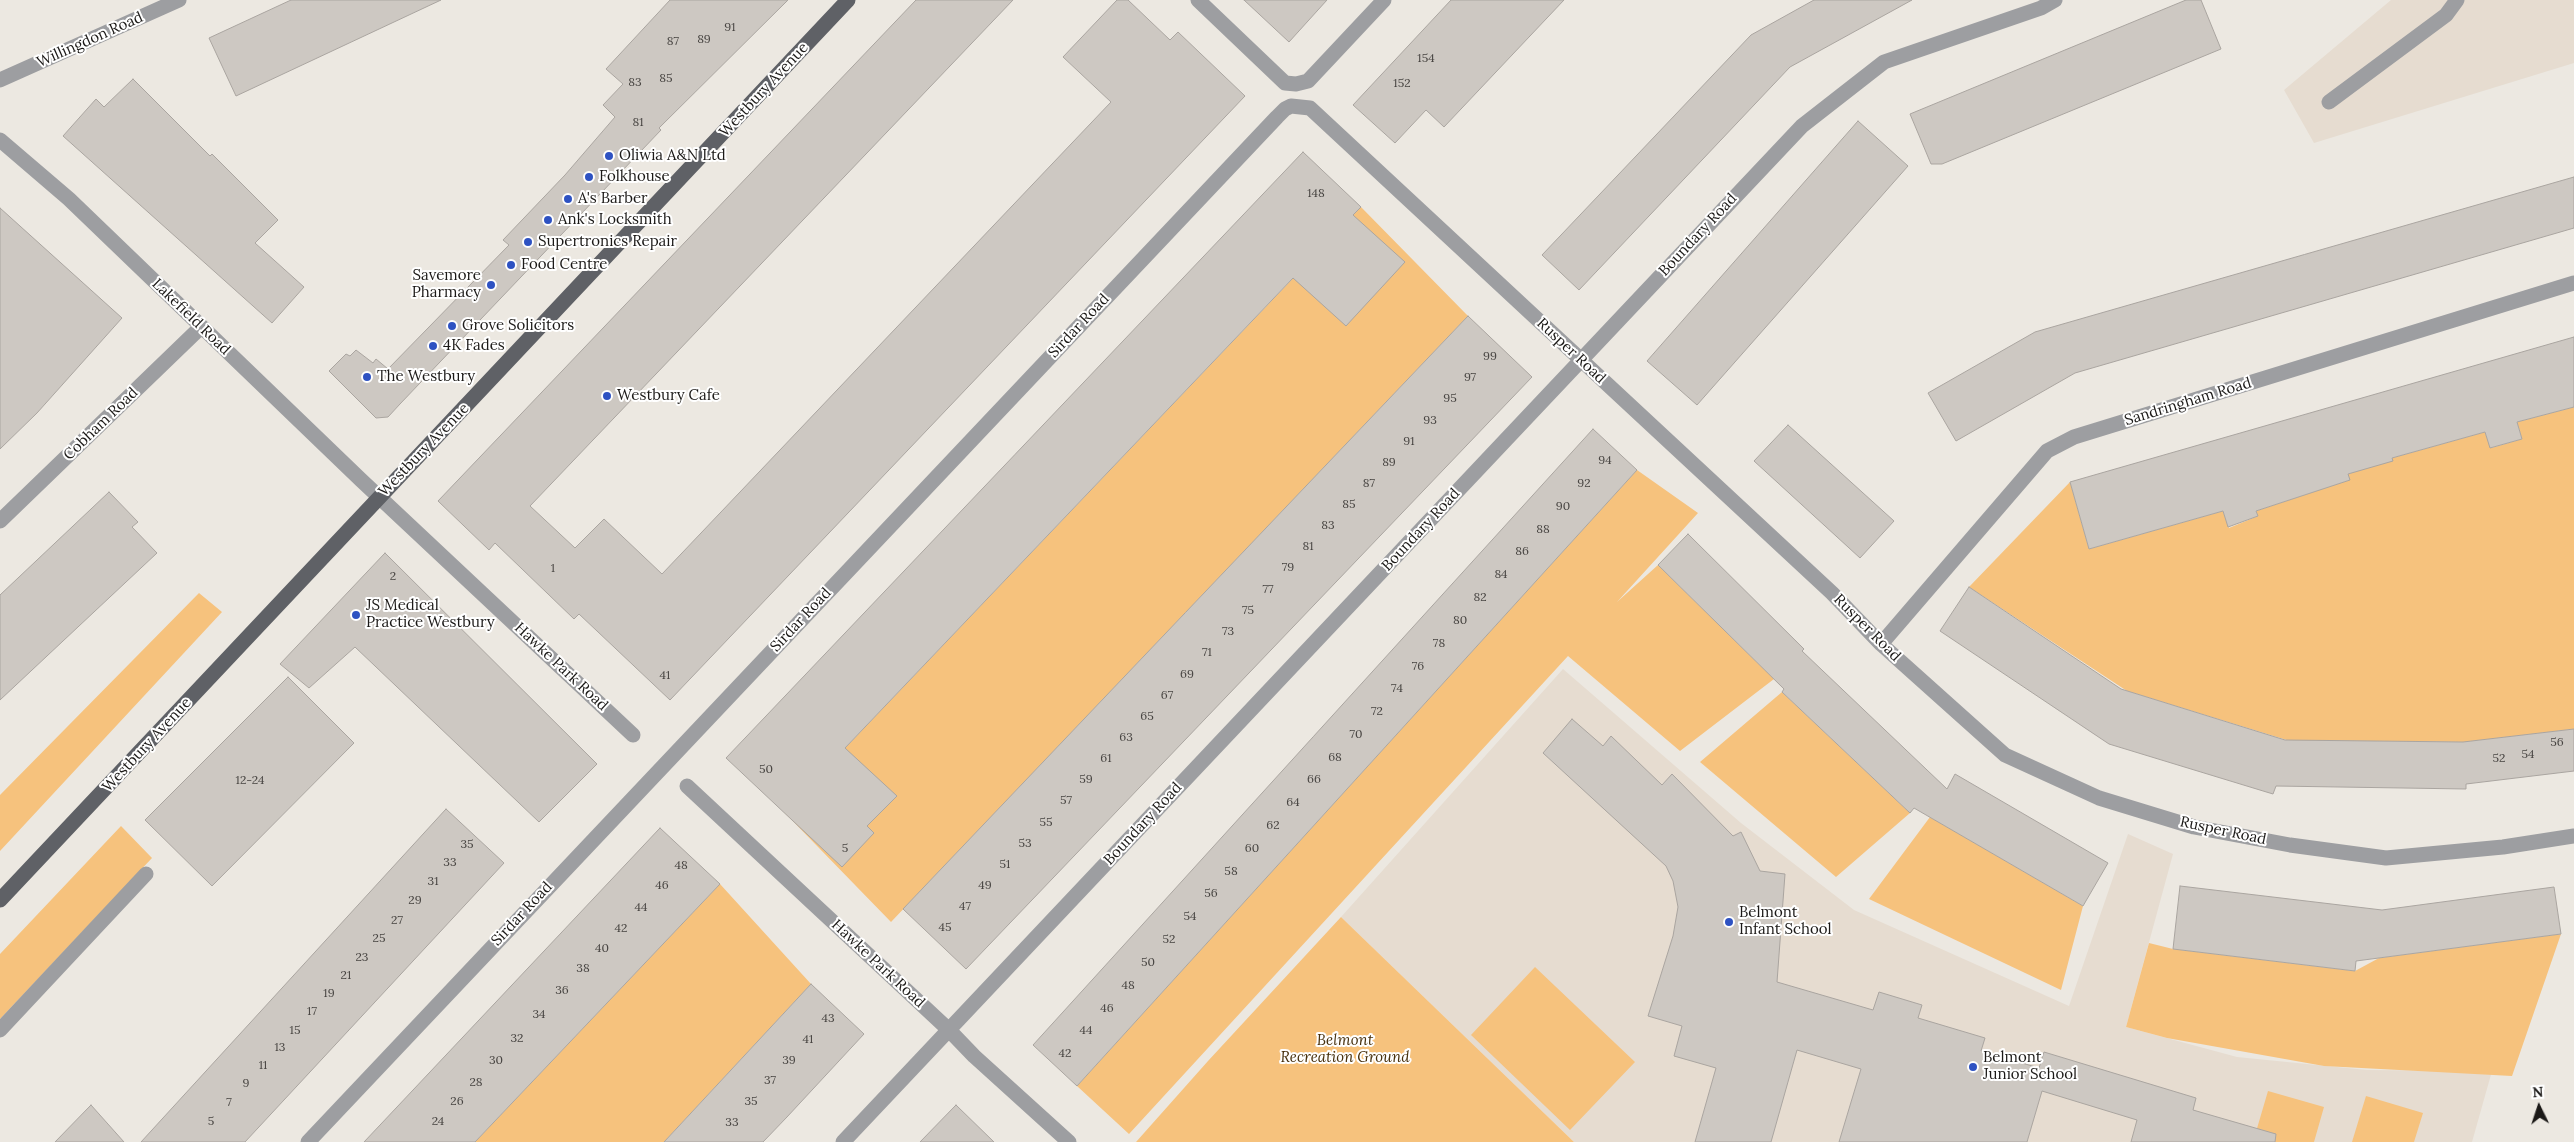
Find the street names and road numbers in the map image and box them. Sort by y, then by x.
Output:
street label: Willingdon Road [34,9,146,71]
street label: Westbury Avenue [716,39,812,141]
street label: Boundary Road [1655,190,1741,280]
street label: Lakefield Road [148,275,234,359]
street label: Sirdar Road [1045,290,1113,362]
street label: Rusper Road [1533,315,1609,387]
street label: Sandringham Road [2122,374,2254,430]
street label: Cobham Road [60,384,142,464]
street label: Westbury Avenue [375,400,473,500]
street label: Boundary Road [1378,485,1464,575]
street label: Sirdar Road [767,584,835,656]
street label: Rusper Road [1830,591,1904,665]
street label: Hawke Park Road [511,619,611,715]
street label: Westbury Avenue [99,694,195,796]
street label: Boundary Road [1100,779,1186,869]
street label: Rusper Road [2178,813,2268,849]
street label: Sirdar Road [488,878,556,950]
street label: Hawke Park Road [828,916,928,1012]

